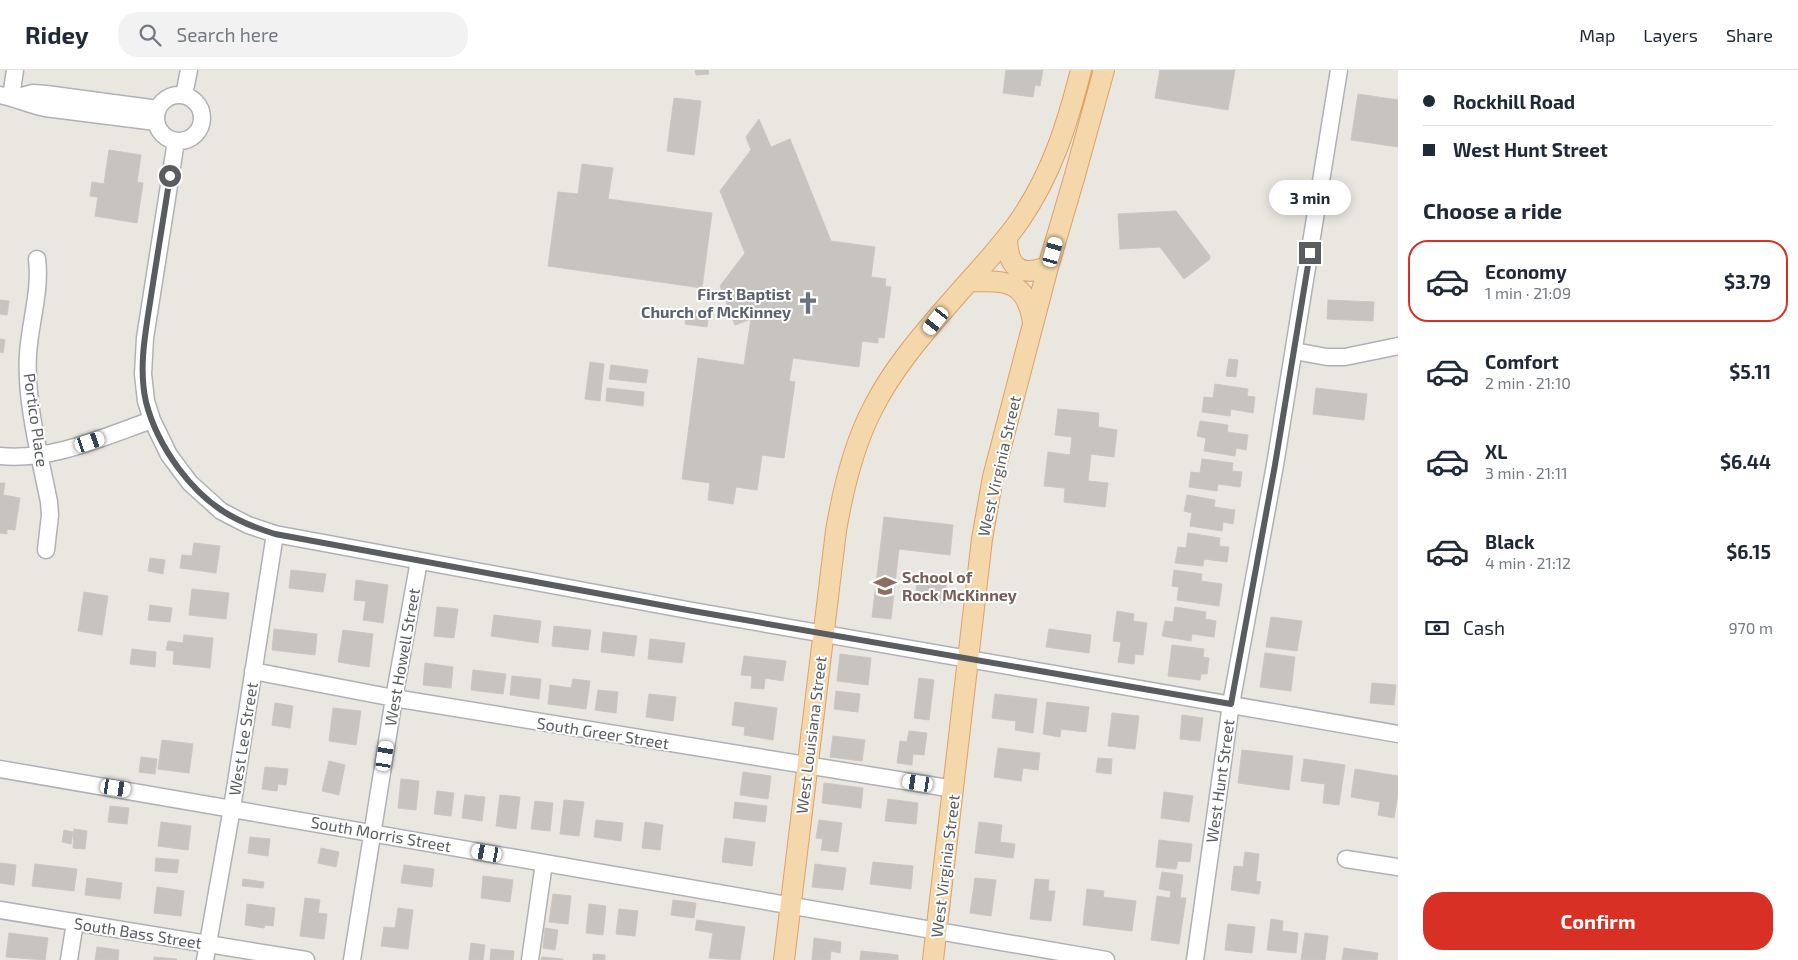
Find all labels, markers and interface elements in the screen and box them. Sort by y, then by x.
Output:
search box [118,12,468,57]
text: Ridey [25,20,88,49]
icon: search [136,21,164,49]
text: Search here [176,23,279,46]
text: Map [1579,24,1615,46]
text: Layers [1643,24,1698,46]
text: Share [1726,24,1773,46]
text: Rockhill Road [1453,90,1575,113]
text: West Hunt Street [1453,138,1608,161]
route start [159,165,181,187]
callout: 3 min [1269,180,1351,216]
text: 3 min [1290,188,1330,207]
text: Choose a ride [1423,197,1562,223]
car [1041,236,1064,268]
route end [1299,242,1321,264]
icon: car [1425,259,1470,304]
text: Economy [1485,260,1567,283]
text: $3.79 [1724,270,1771,293]
text: 1 min · 21:09 [1485,283,1571,302]
place label: First Baptist Church of McKinney [641,284,791,322]
church icon: First Baptist Church of McKinney [795,290,821,316]
car [920,305,951,337]
icon: car [1425,349,1470,394]
text: Comfort [1485,350,1559,373]
text: $5.11 [1729,360,1771,383]
street label: Portico Place [21,372,52,468]
text: 2 min · 21:10 [1485,373,1571,392]
street label: West Virginia Street [973,394,1024,538]
car [73,430,106,454]
icon: car [1425,439,1470,484]
text: XL [1485,440,1507,463]
text: $6.44 [1720,450,1771,473]
text: 3 min · 21:11 [1485,463,1568,482]
icon: car [1425,529,1470,574]
text: Black [1485,530,1535,553]
text: $6.15 [1726,540,1771,563]
text: 4 min · 21:12 [1485,553,1571,572]
place label: School of Rock McKinney [902,567,1017,605]
school or university icon: School of Rock McKinney [872,573,898,599]
street label: West Howell Street [380,586,423,727]
icon: cash [1423,614,1451,642]
text: Cash [1463,616,1505,639]
text: 970 m [1728,618,1773,637]
street label: West Louisiana Street [791,655,830,815]
street label: West Lee Street [224,681,261,797]
street label: South Greer Street [536,713,671,752]
street label: West Hunt Street [1201,718,1238,844]
car [375,740,394,772]
car [902,773,933,793]
car [100,778,131,798]
street label: West Virginia Street [926,793,963,939]
street label: South Morris Street [309,812,453,855]
car [470,843,503,863]
button: Confirm [1423,892,1773,950]
street label: South Bass Street [73,913,203,952]

